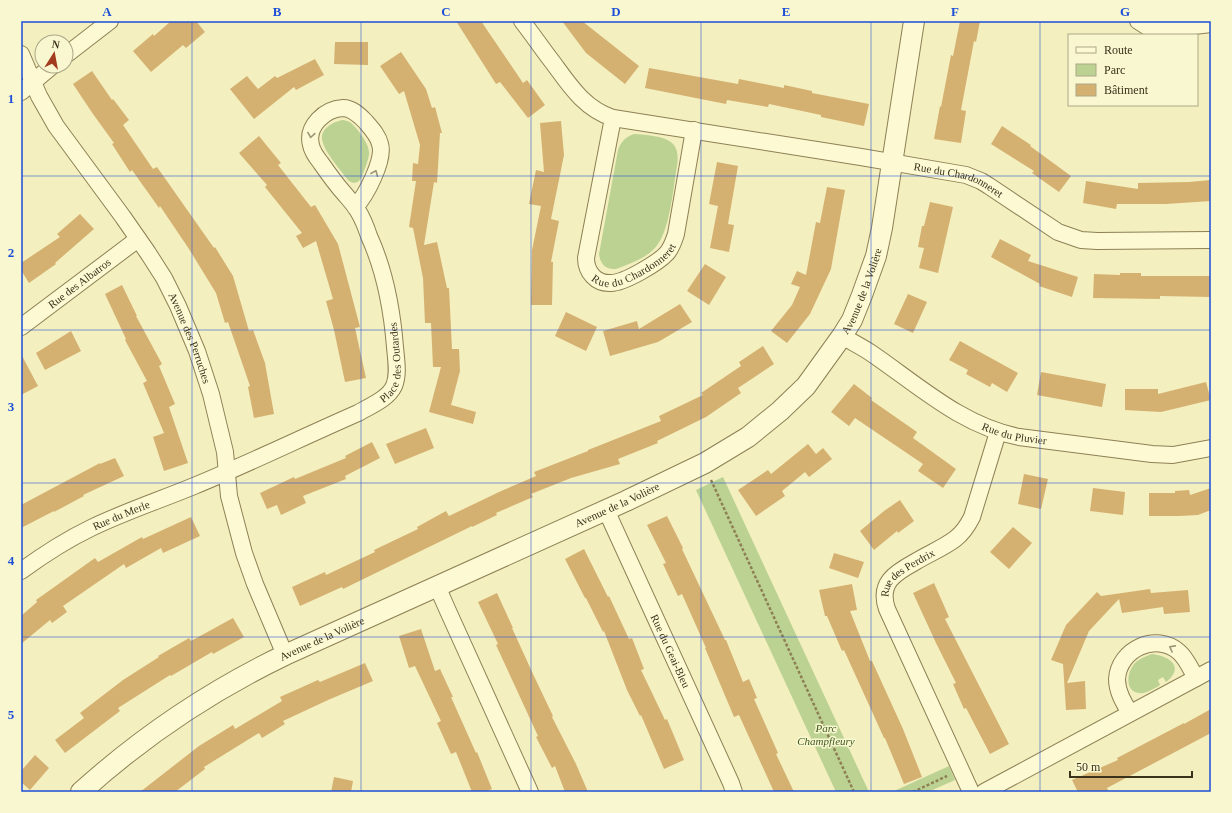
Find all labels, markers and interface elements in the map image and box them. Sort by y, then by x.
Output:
text: A [102,4,112,19]
text: B [273,4,282,19]
text: C [441,4,451,19]
text: D [611,4,621,19]
text: E [782,4,790,19]
text: F [951,4,959,19]
text: G [1120,4,1130,19]
north arrow [34,34,74,74]
legend [1068,34,1198,106]
text: N [51,38,61,51]
text: Route [1104,43,1133,57]
text: Parc [1104,63,1125,77]
text: Bâtiment [1104,83,1149,97]
text: 1 [8,91,14,106]
one-way arrow [308,132,316,138]
street label: Rue du Chardonneret [913,160,1005,200]
one-way arrow [370,170,378,177]
street label: Rue du Chardonneret [590,242,678,289]
text: 2 [8,245,14,260]
street label: Avenue de la Volière [839,247,884,336]
street label: Rue des Albatros [46,256,113,311]
street label: Avenue des Perruches [166,290,213,385]
street label: Place des Outardes [377,322,403,405]
text: 3 [8,399,15,414]
street label: Rue du Pluvier [980,420,1048,447]
street label: Avenue de la Volière [573,480,661,529]
street label: Rue du Merle [91,498,151,532]
street label: Rue des Perdrix [878,546,937,597]
text: 4 [8,553,15,568]
street label: Rue du Geai-Bleu [649,612,693,690]
street label: Avenue de la Volière [278,614,366,663]
one-way arrow [1169,646,1176,653]
text: 5 [8,707,15,722]
park label: Parc Champfleury [797,722,855,747]
scale bar [1070,753,1192,779]
text: 50 m [1076,760,1101,774]

